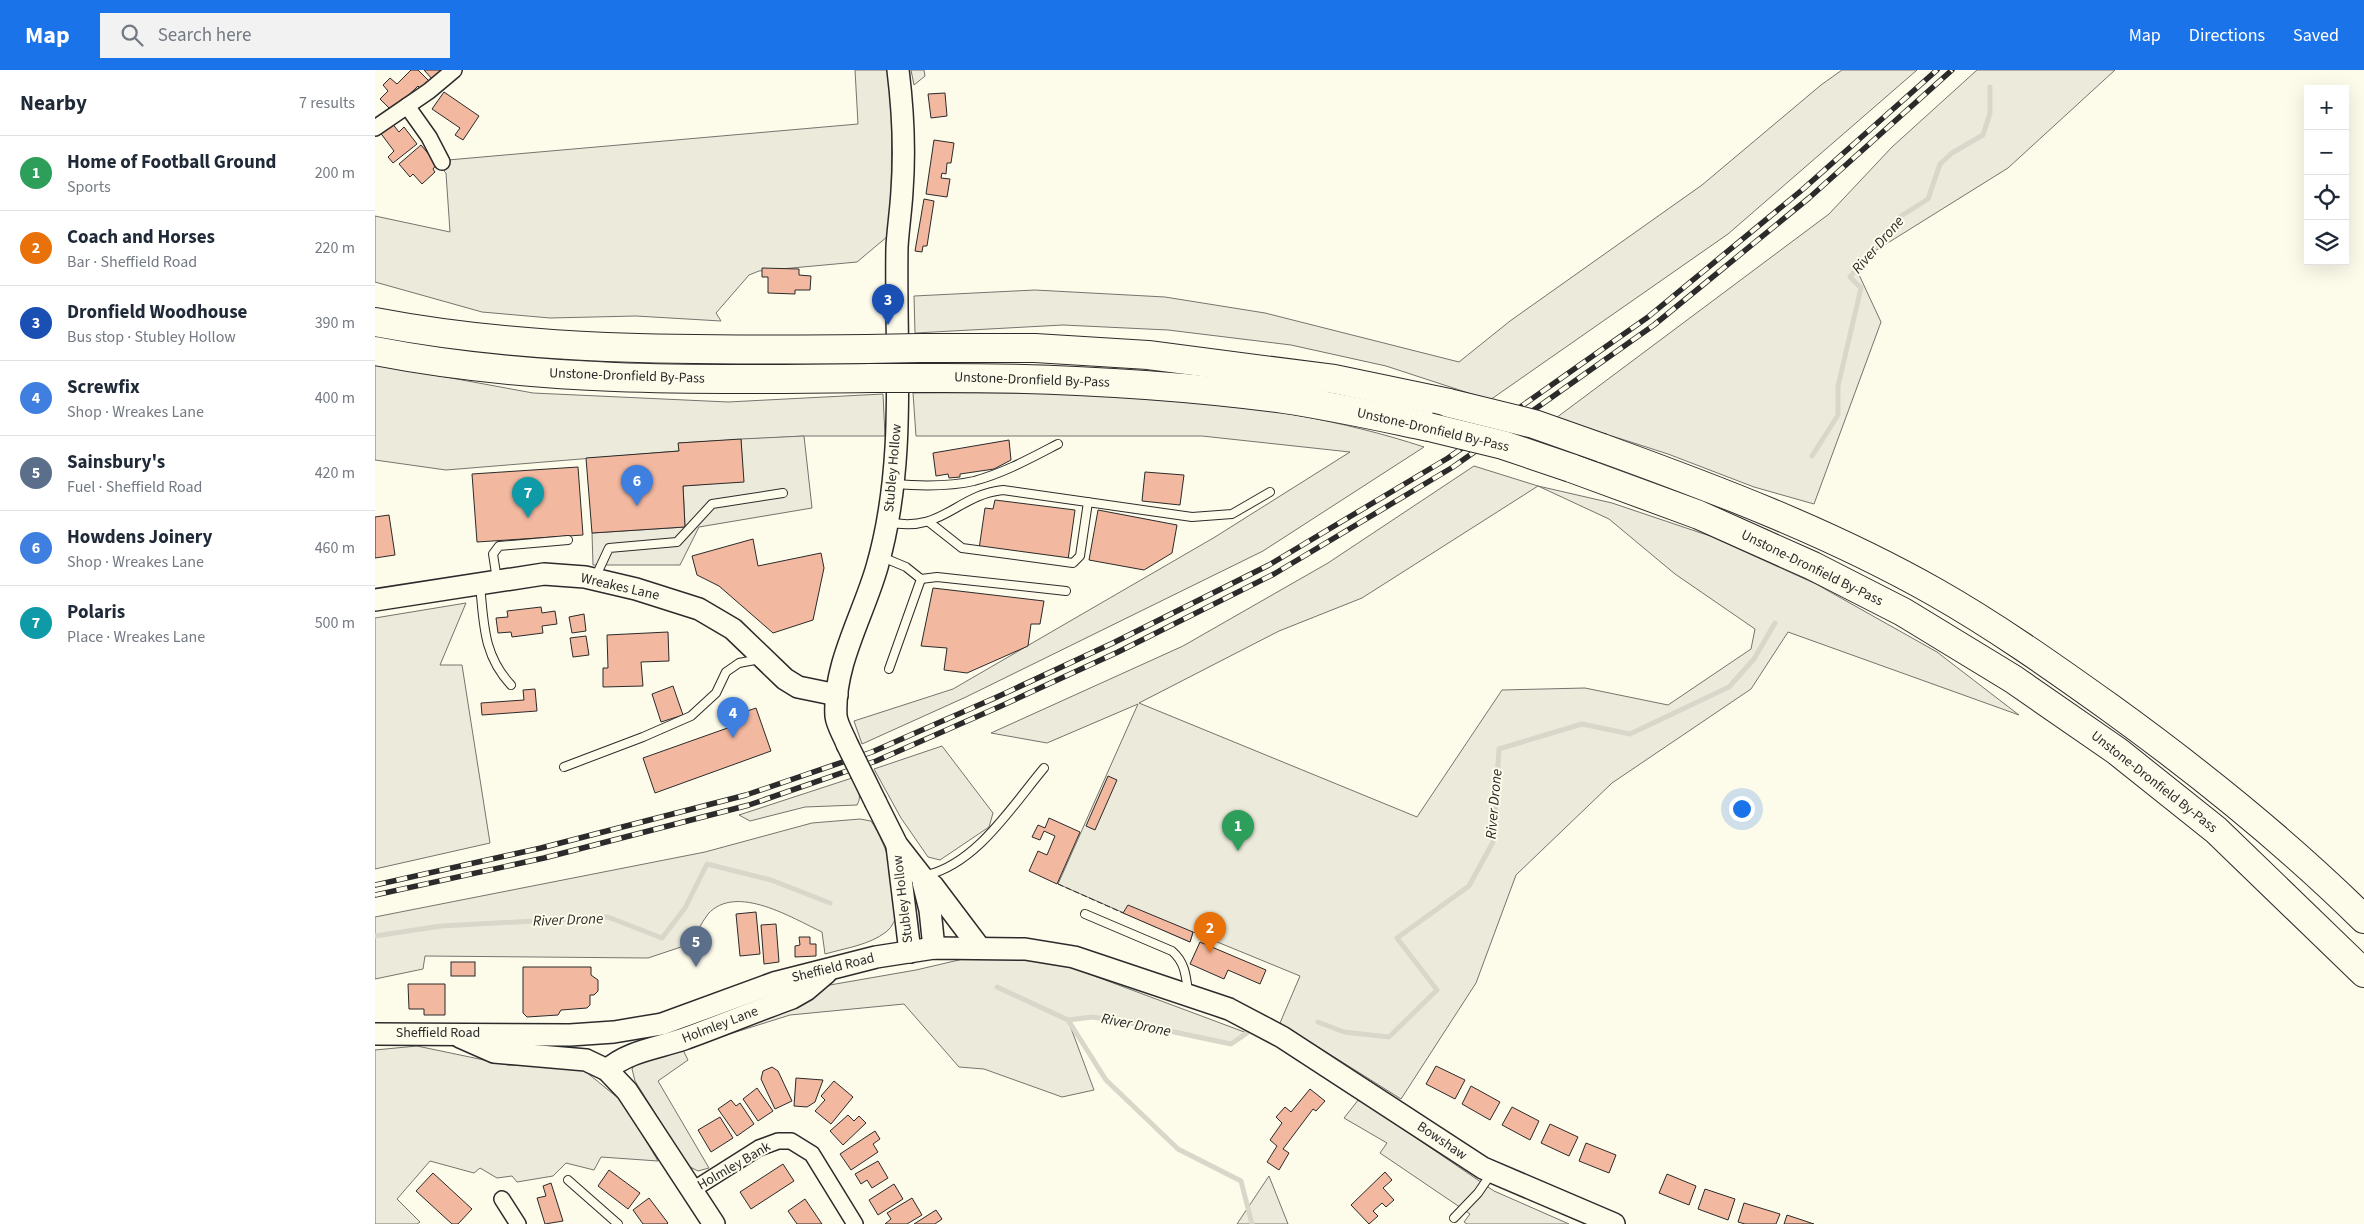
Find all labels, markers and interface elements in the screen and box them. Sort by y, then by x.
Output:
search box [100,13,450,58]
text: Map [25,18,70,53]
icon: search [118,21,146,49]
text: Search here [158,22,251,49]
text: Map [2129,23,2161,48]
text: Directions [2189,23,2265,48]
text: Saved [2293,23,2339,48]
map controls [2304,85,2349,265]
button: + [2304,85,2349,130]
text: Nearby [20,88,87,118]
text: 7 results [299,92,355,114]
button: − [2304,130,2349,175]
text: Home of Football Ground [67,149,276,176]
text: 1 [32,162,40,184]
text: 200 m [315,162,355,184]
button: locate [2304,175,2349,220]
text: Sports [67,176,111,198]
water label: River Drone [1847,211,1909,279]
button: layers [2304,220,2349,265]
text: Coach and Horses [67,224,215,251]
text: 2 [32,237,40,259]
text: 220 m [315,237,355,259]
text: Bar · Sheffield Road [67,251,197,273]
pin: 3 [872,284,904,325]
text: Dronfield Woodhouse [67,299,247,326]
text: 3 [32,312,40,334]
text: 390 m [315,312,355,334]
text: Bus stop · Stubley Hollow [67,326,236,348]
street label: Unstone-Dronfield By-Pass [549,363,705,389]
street label: Unstone-Dronfield By-Pass [954,367,1110,393]
text: Screwfix [67,374,140,401]
text: 4 [32,387,40,409]
text: 400 m [315,387,355,409]
text: Shop · Wreakes Lane [67,401,204,423]
street label: Unstone-Dronfield By-Pass [1355,403,1511,457]
street label: Stubley Hollow [879,423,907,513]
text: Sainsbury's [67,449,165,476]
text: 5 [32,462,40,484]
text: 420 m [315,462,355,484]
pin: 6 [621,465,653,506]
text: Fuel · Sheffield Road [67,476,203,498]
pin: 7 [512,477,544,518]
text: Howdens Joinery [67,524,212,551]
street label: Unstone-Dronfield By-Pass [1738,525,1886,611]
text: 6 [32,537,40,559]
text: 460 m [315,537,355,559]
text: Shop · Wreakes Lane [67,551,204,573]
street label: Wreakes Lane [579,568,661,606]
text: Polaris [67,599,125,626]
text: 7 [32,612,40,634]
text: 500 m [315,612,355,634]
text: Place · Wreakes Lane [67,626,205,648]
pin: 4 [717,697,749,738]
street label: Unstone-Dronfield By-Pass [2086,726,2222,838]
water label: River Drone [1480,768,1508,840]
your location [1729,796,1755,822]
pin: 1 [1222,810,1254,851]
street label: Stubley Hollow [888,854,918,944]
water label: River Drone [532,908,604,932]
pin: 2 [1194,912,1226,953]
pin: 5 [680,926,712,967]
street label: Sheffield Road [790,948,876,988]
street label: Holmley Lane [679,1001,761,1049]
water label: River Drone [1099,1008,1173,1042]
street label: Sheffield Road [396,1023,480,1043]
street label: Bowshaw [1413,1117,1471,1165]
street label: Holmley Bank [694,1137,774,1195]

